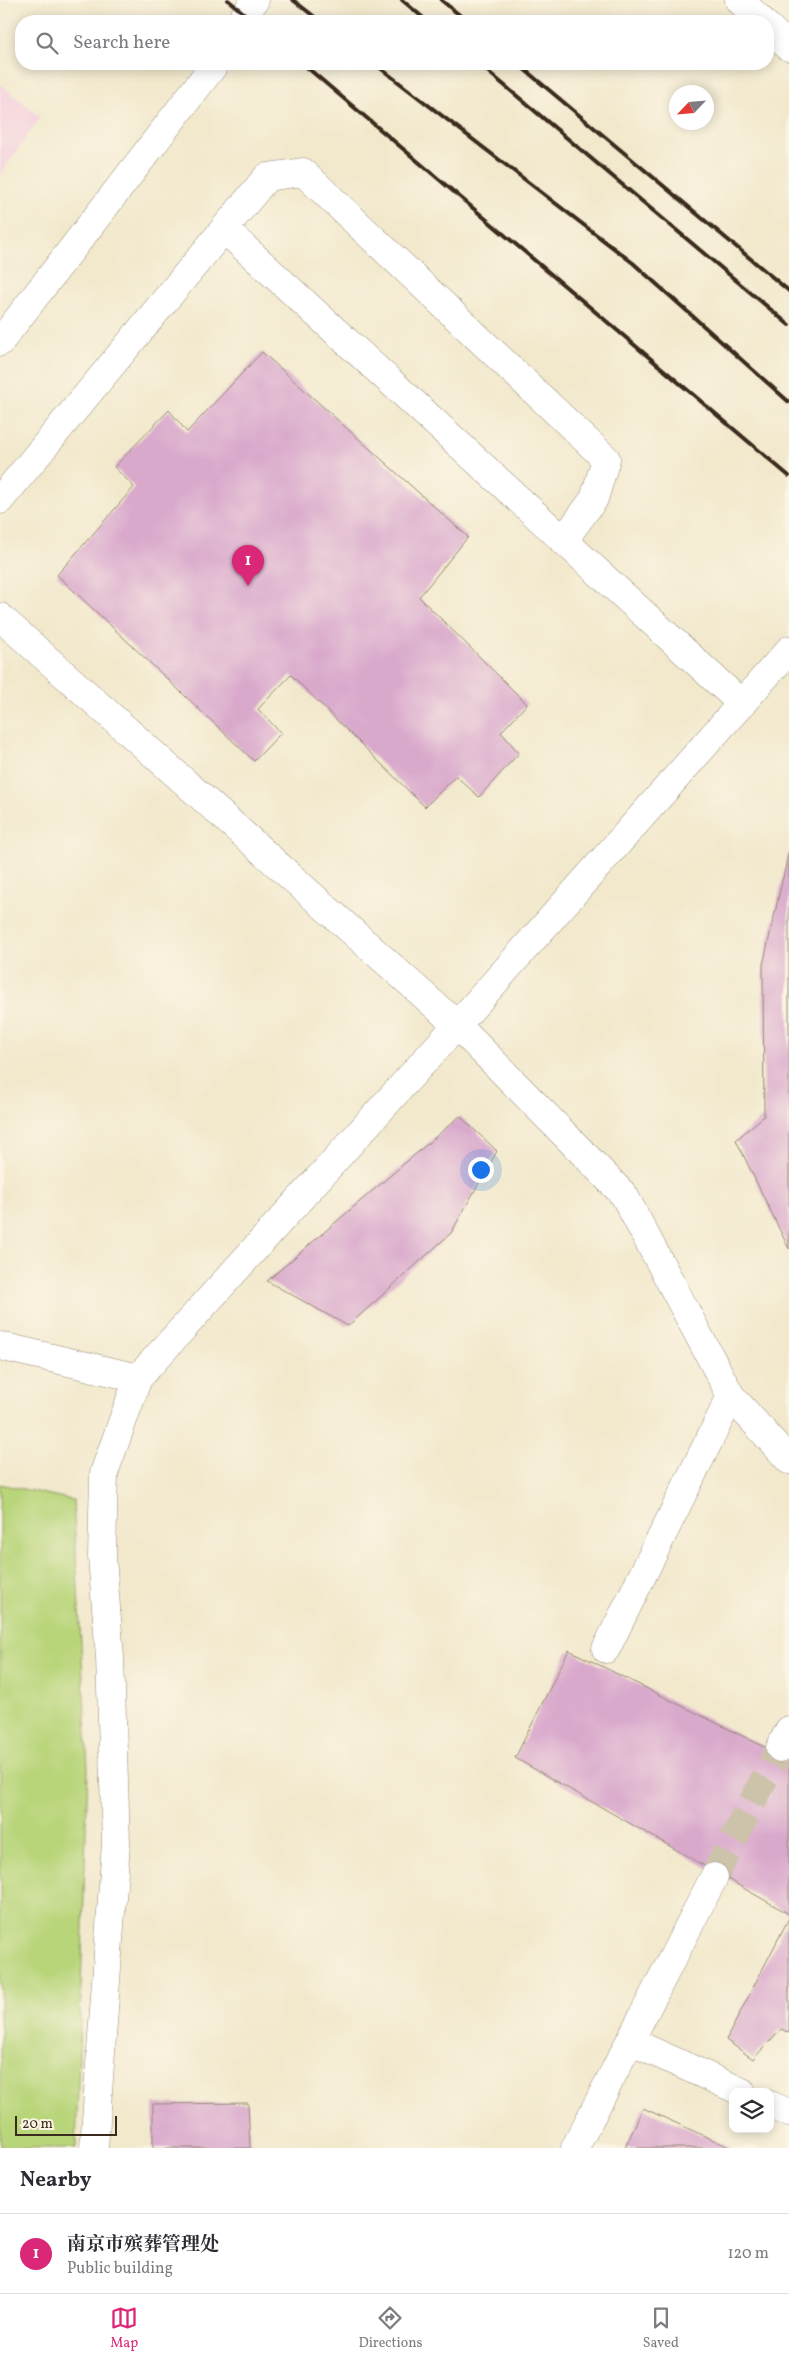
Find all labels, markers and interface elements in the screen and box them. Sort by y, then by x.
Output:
search box [15,15,774,70]
icon: search [33,29,61,57]
text: Search here [73,30,170,56]
north arrow [669,85,714,130]
pin: 1 [232,545,264,586]
your location [468,1157,494,1183]
map controls [729,2088,774,2133]
button: layers [729,2088,774,2133]
scale bar [15,2113,118,2136]
text: 20 m [22,2115,53,2134]
text: Nearby [20,2166,91,2195]
text: 南京市殡葬管理处 [67,2232,219,2258]
text: 1 [33,2243,39,2265]
text: 120 m [727,2243,769,2265]
text: Public building [67,2258,173,2280]
tab: Map [110,2304,138,2353]
tab: Directions [358,2304,423,2353]
tab: Saved [643,2304,679,2353]

